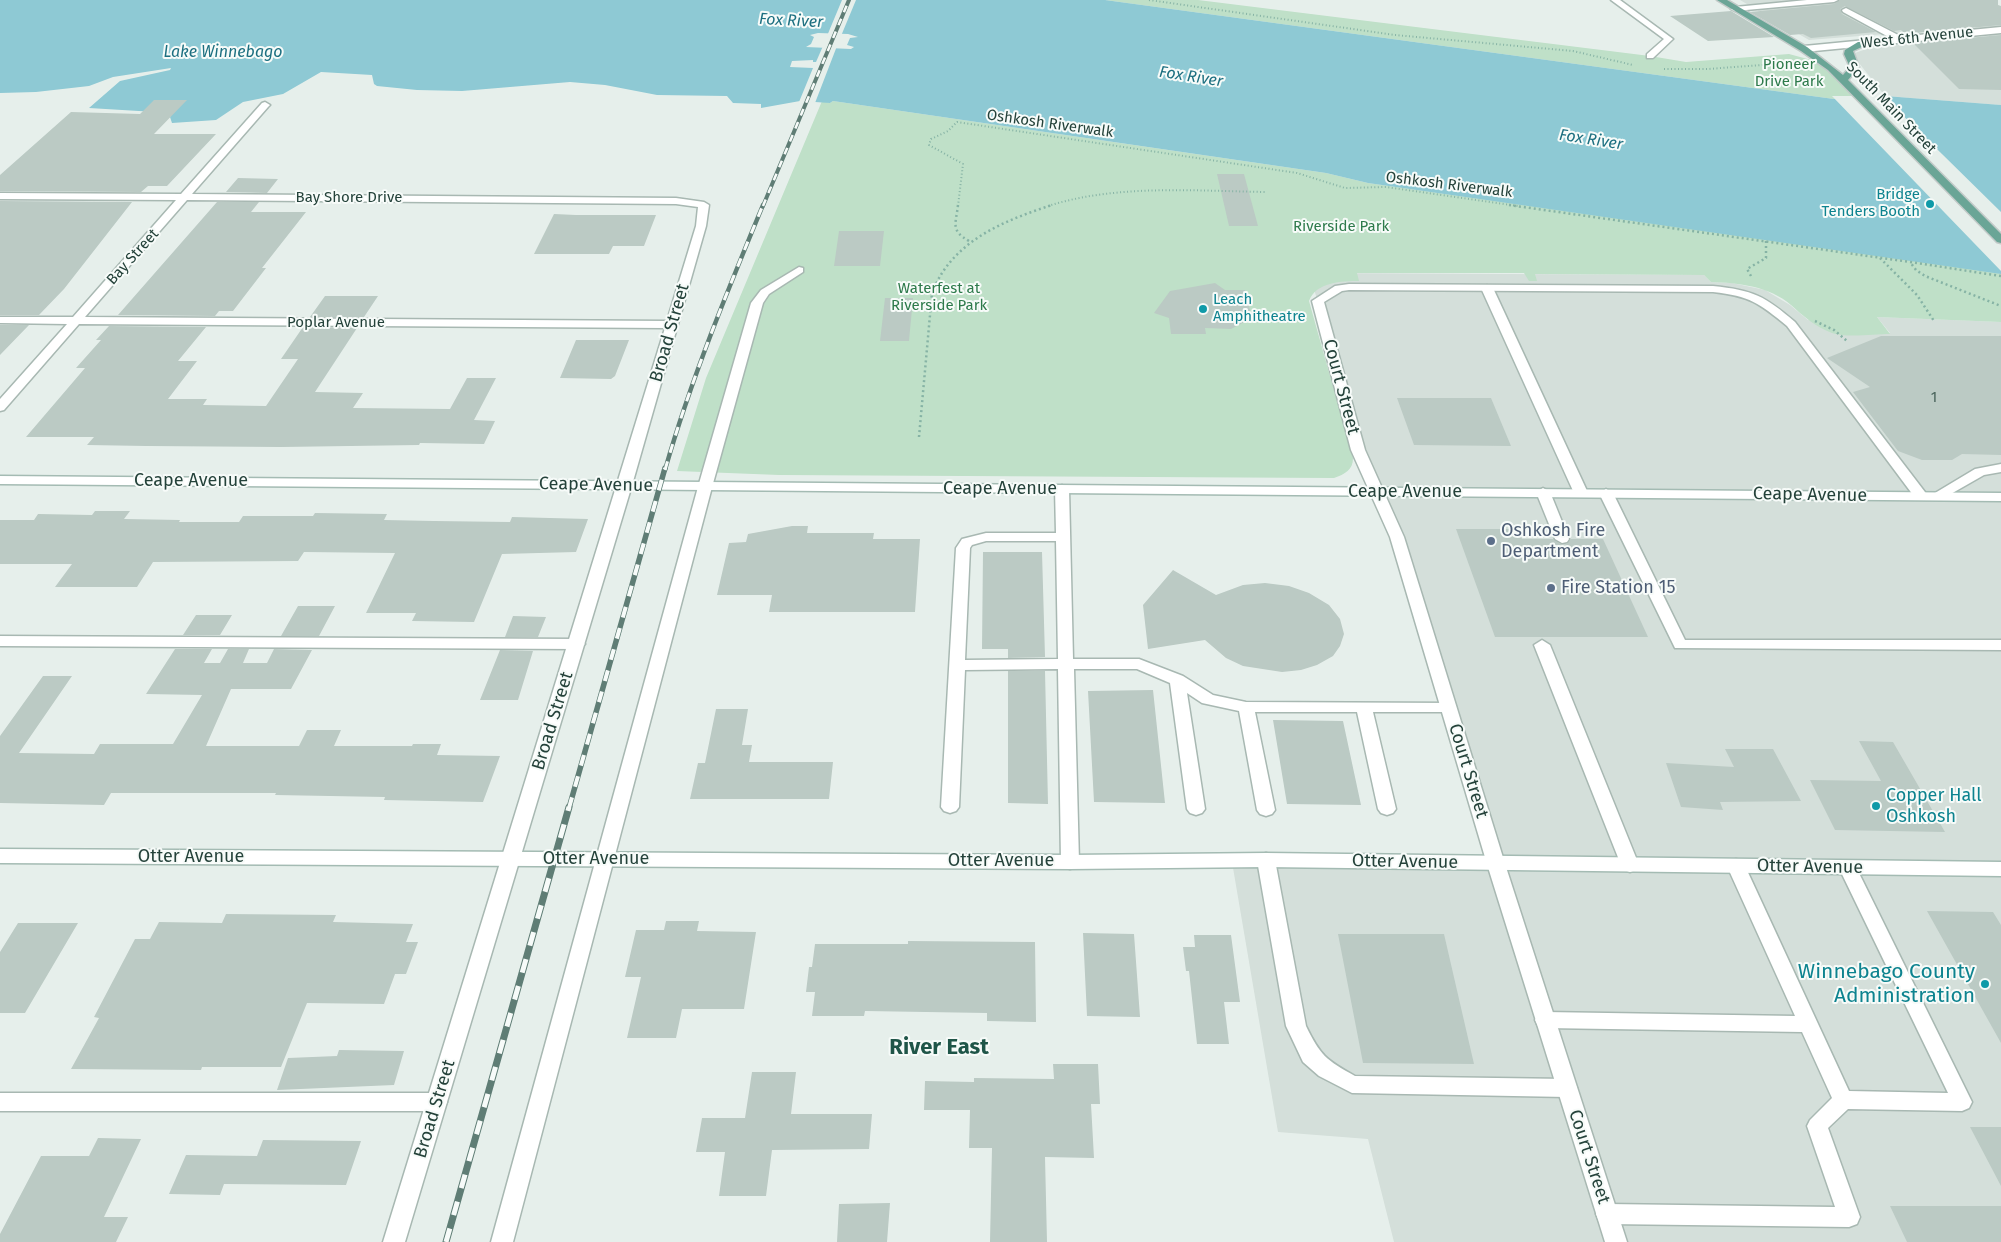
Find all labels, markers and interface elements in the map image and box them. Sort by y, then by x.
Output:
water label: Fox River [758,10,824,32]
street label: West 6th Avenue [1860,23,1974,53]
water label: Lake Winnebago [163,43,283,63]
park label: Pioneer Drive Park [1755,56,1823,91]
street label: South Main Street [1842,58,1940,158]
water label: Fox River [1158,62,1224,92]
street label: Oshkosh Riverwalk [986,106,1114,142]
water label: Fox River [1558,125,1624,155]
street label: Oshkosh Riverwalk [1385,168,1513,202]
place label: Bridge Tenders Booth [1822,186,1920,221]
street label: Bay Shore Drive [296,189,402,207]
marker: Bridge Tenders Booth [1924,198,1936,210]
park label: Riverside Park [1293,218,1389,236]
street label: Bay Street [103,225,163,289]
park label: Waterfest at Riverside Park [891,280,987,315]
street label: Broad Street [646,281,694,385]
place label: Leach Amphitheatre [1213,291,1306,326]
marker: Leach Amphitheatre [1197,303,1209,315]
street label: Poplar Avenue [287,314,385,332]
street label: Court Street [1318,337,1364,437]
house number: 1 [1931,389,1937,407]
street label: Ceape Avenue [134,470,248,492]
street label: Ceape Avenue [539,473,653,497]
street label: Ceape Avenue [943,478,1057,500]
street label: Ceape Avenue [1348,481,1462,503]
street label: Ceape Avenue [1753,483,1867,507]
place label: Oshkosh Fire Department [1501,520,1605,562]
marker: Oshkosh Fire Department [1485,535,1497,547]
place label: Fire Station 15 [1561,577,1675,599]
marker: Fire Station 15 [1545,582,1557,594]
street label: Broad Street [528,669,578,773]
street label: Court Street [1443,721,1493,821]
place label: Copper Hall Oshkosh [1886,785,1982,828]
marker: Copper Hall Oshkosh [1870,800,1882,812]
street label: Otter Avenue [138,846,244,868]
street label: Otter Avenue [543,848,649,870]
street label: Otter Avenue [948,850,1054,872]
street label: Otter Avenue [1352,850,1458,874]
street label: Otter Avenue [1757,855,1863,879]
place label: Winnebago County Administration [1798,959,1975,1009]
marker: Winnebago County Administration [1979,978,1991,990]
district label: River East [889,1035,989,1061]
street label: Broad Street [410,1057,460,1161]
street label: Court Street [1564,1107,1614,1207]

